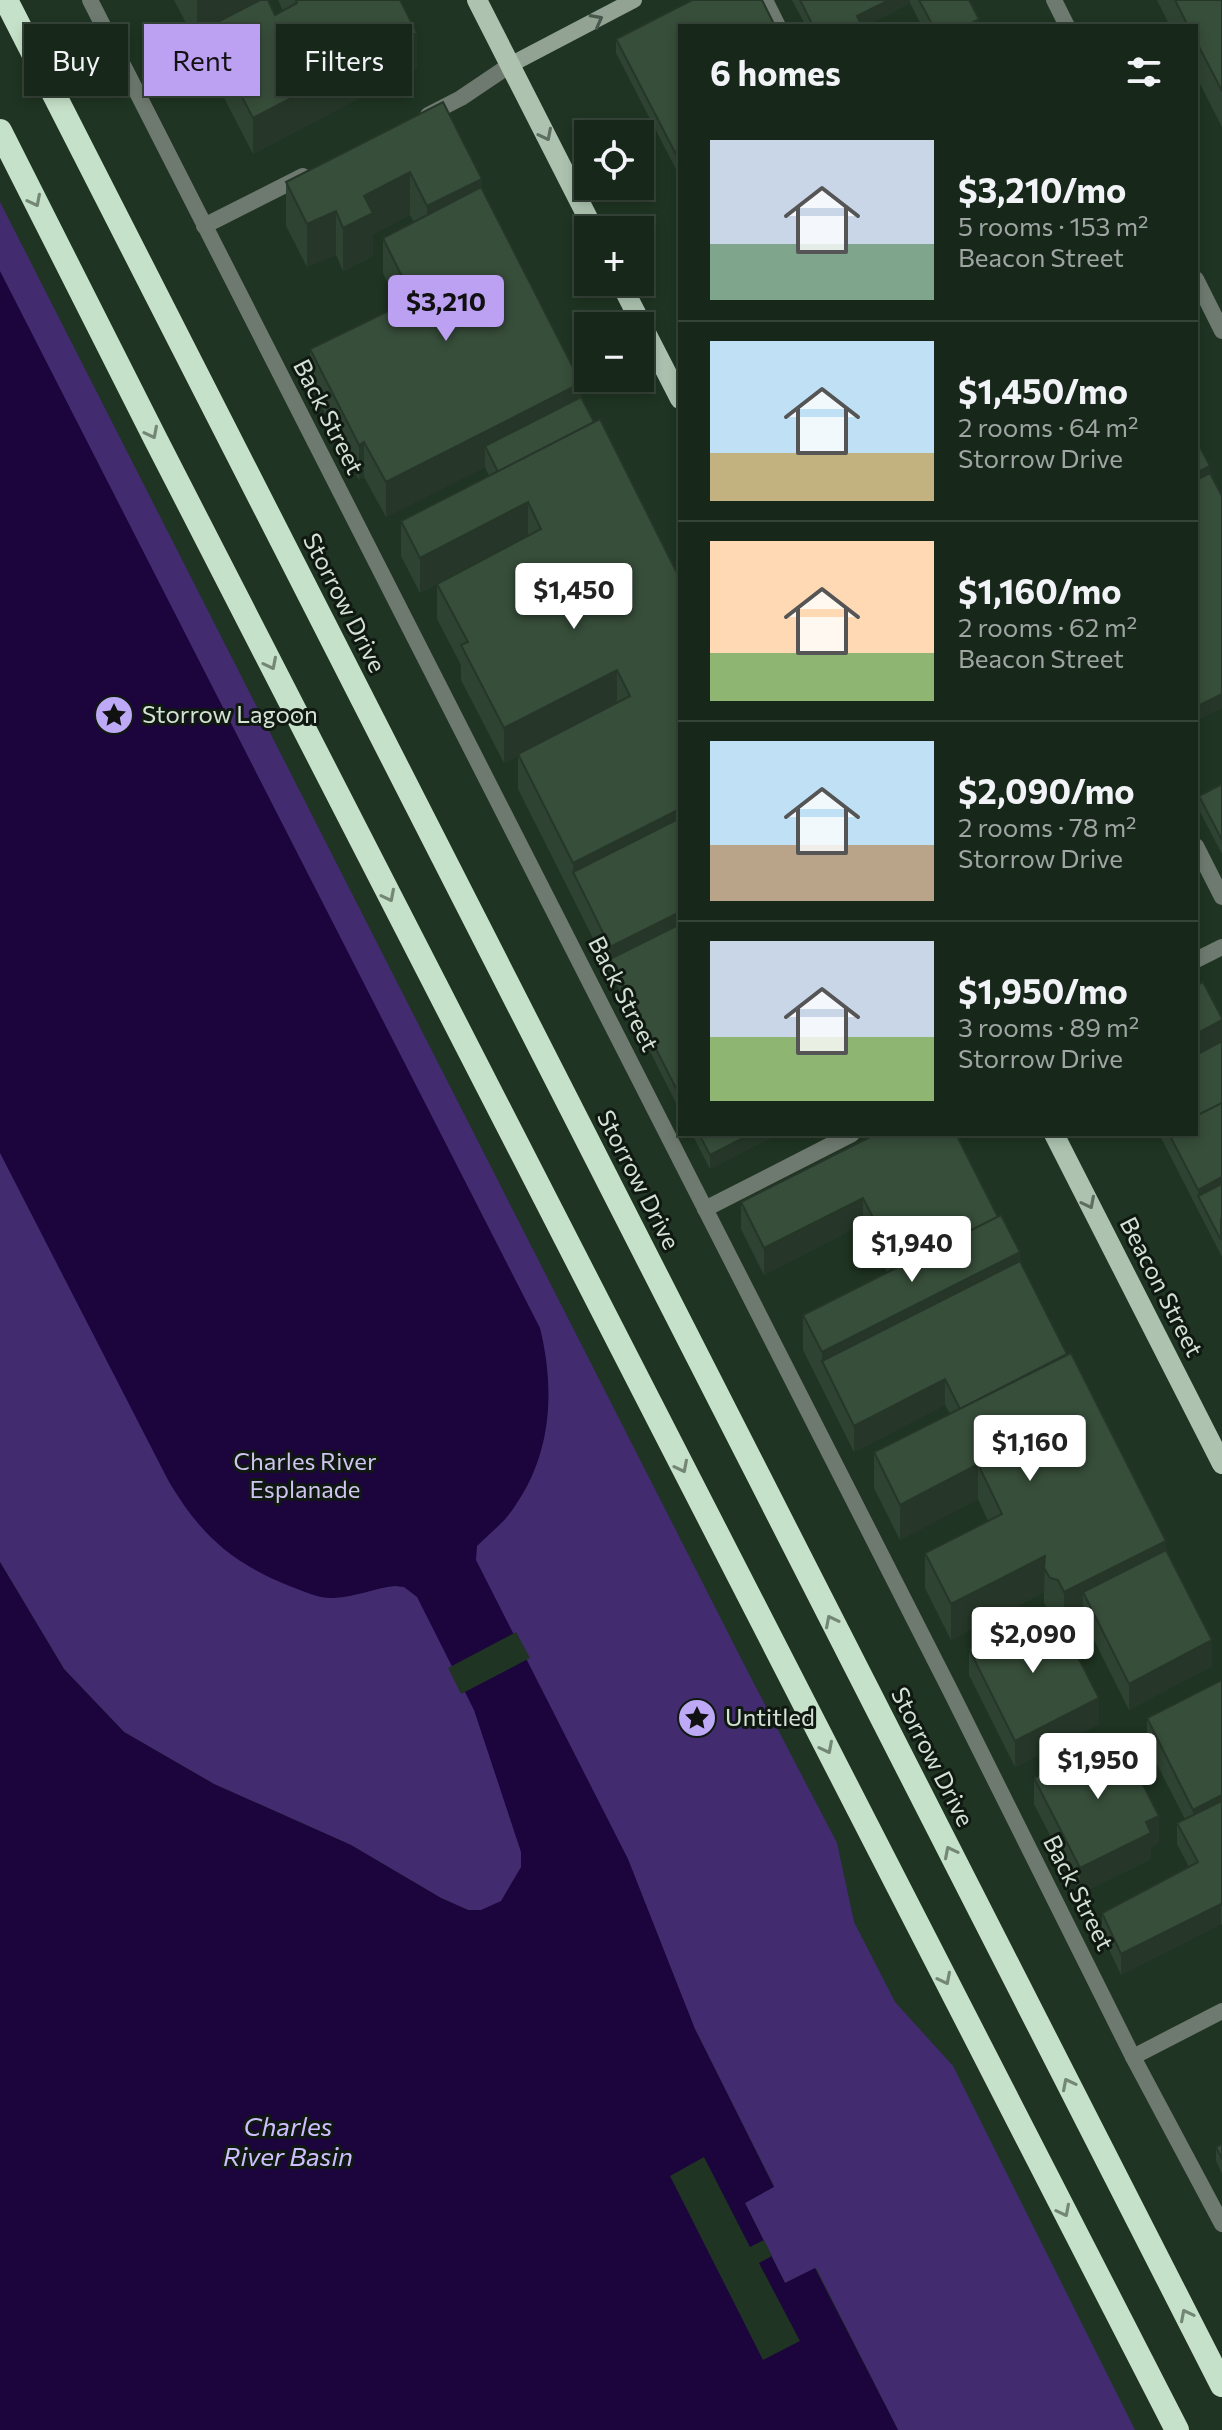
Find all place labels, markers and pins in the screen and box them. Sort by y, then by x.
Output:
pin: $3,210 [381,275,511,343]
pin: $1,450 [509,563,639,631]
place icon: Storrow Lagoon [93,694,135,736]
place label: Storrow Lagoon [142,699,318,728]
pin: $1,940 [847,1216,977,1284]
pin: $1,160 [965,1415,1095,1483]
pin: $2,090 [968,1607,1098,1675]
place icon: Untitled [676,1697,718,1739]
place label: Untitled [725,1702,815,1731]
pin: $1,950 [1033,1733,1163,1801]

